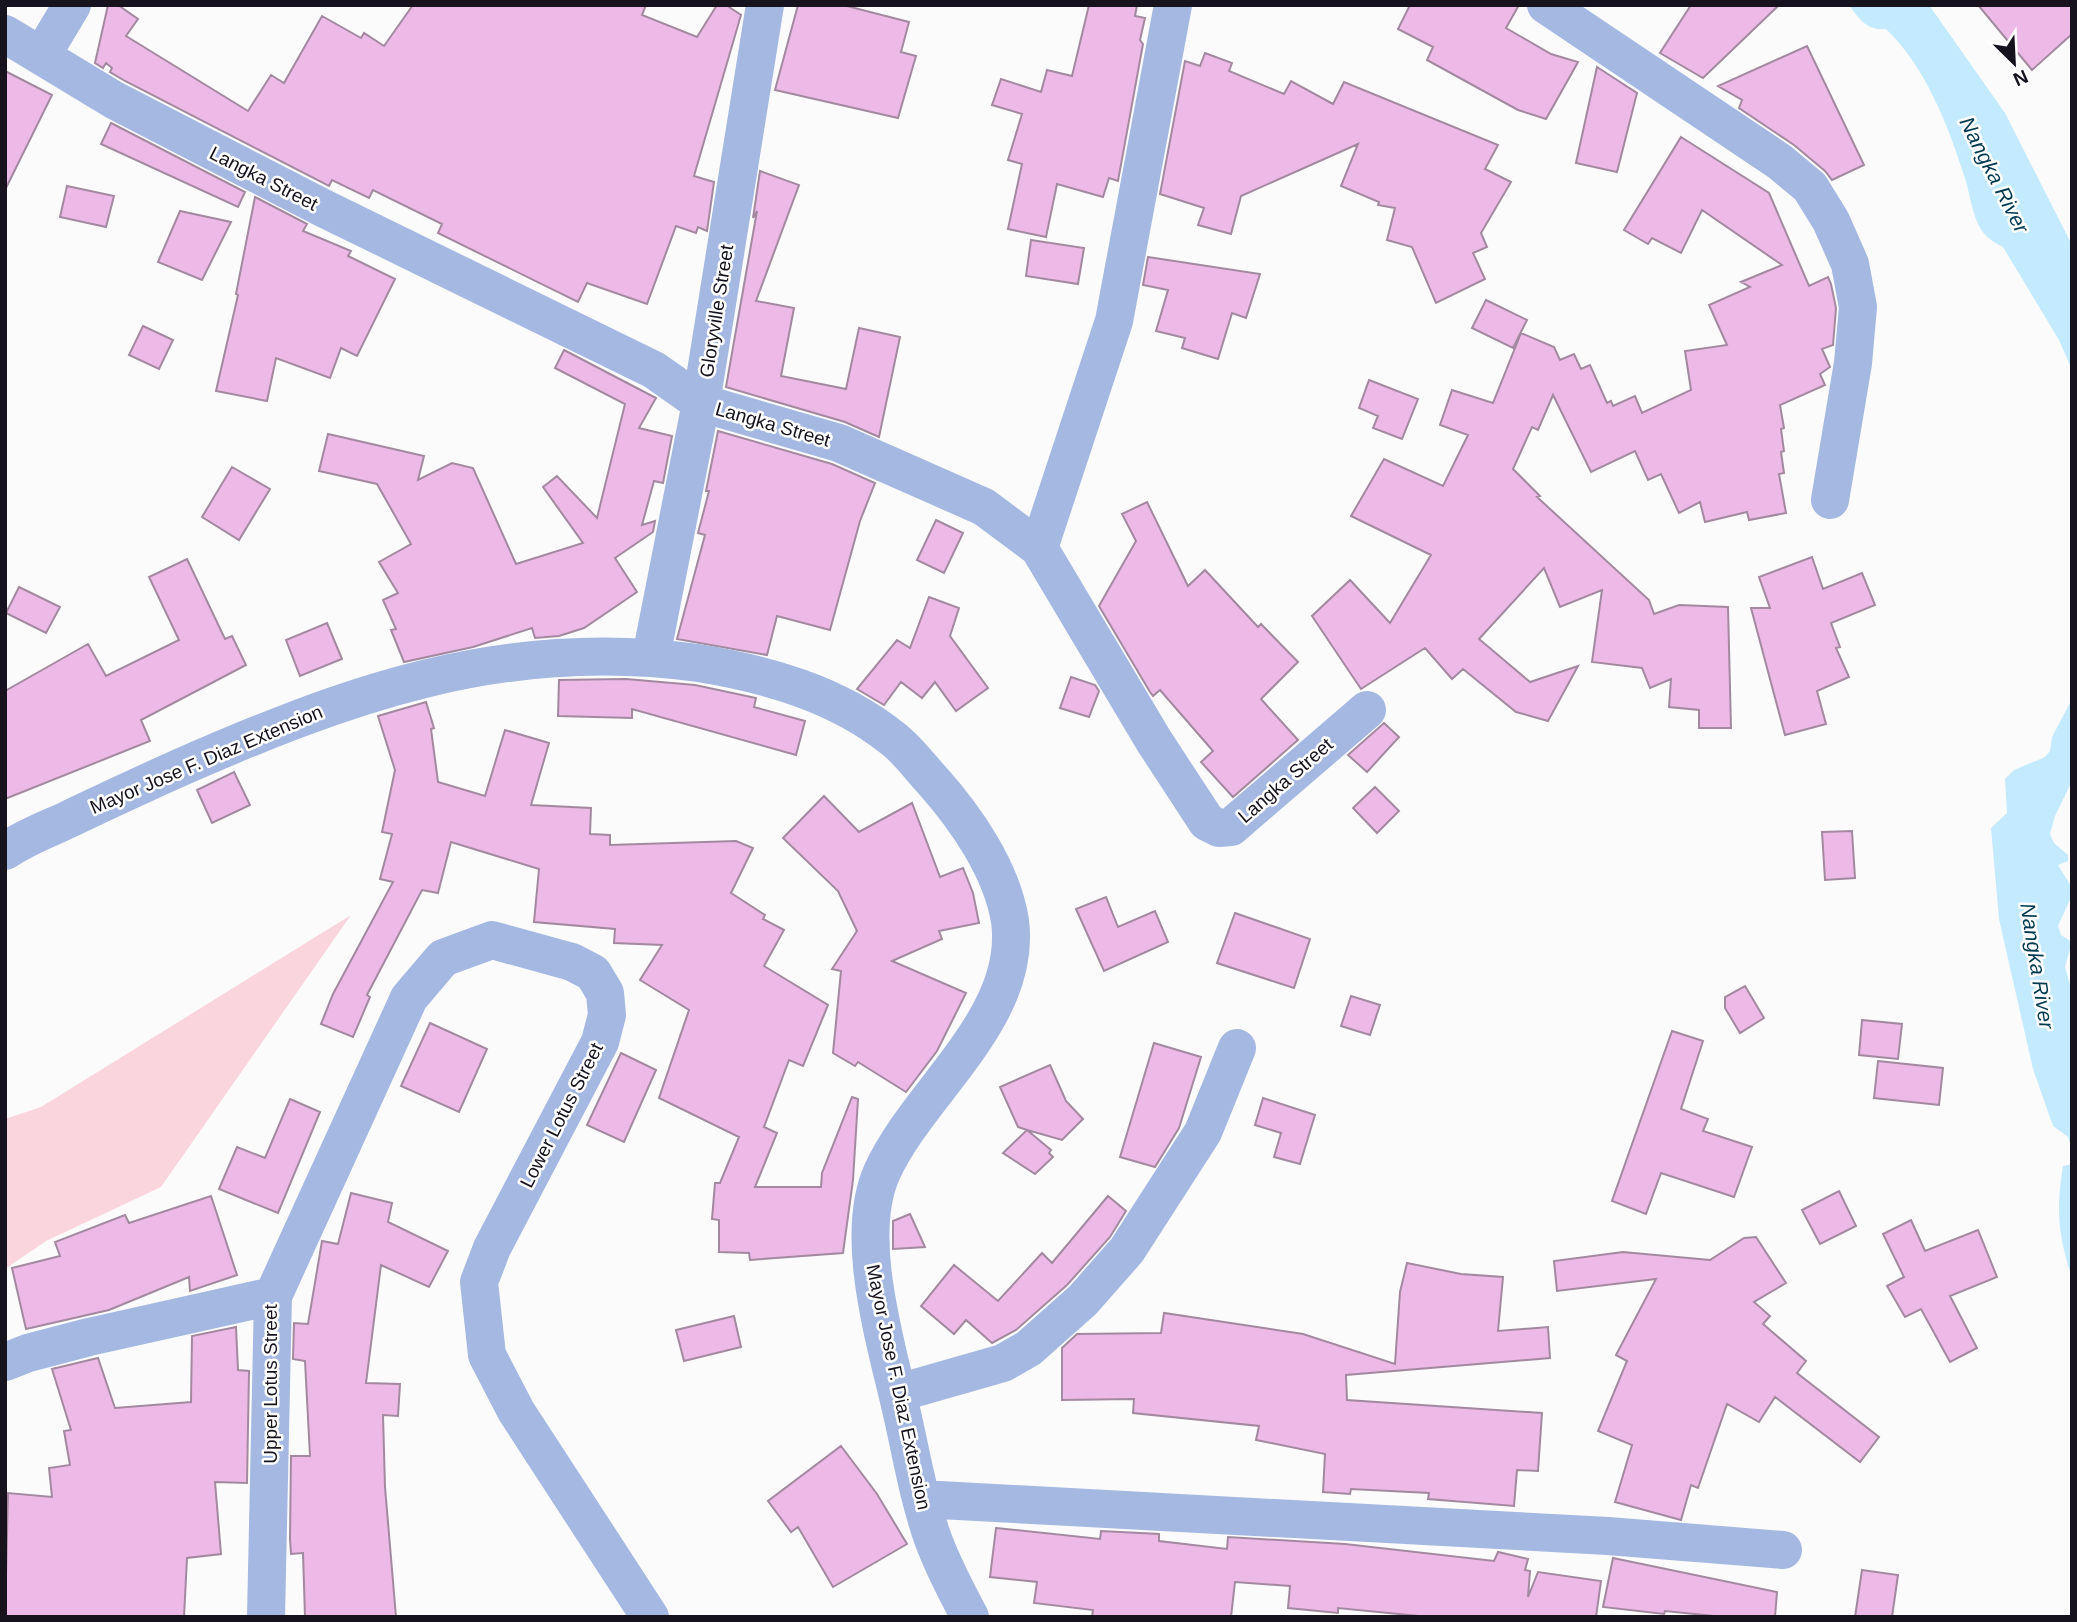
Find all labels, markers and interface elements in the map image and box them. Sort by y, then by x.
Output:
north arrow [1979,28,2049,98]
text: N [2010,66,2031,90]
water label: Nangka River [1955,113,2034,238]
street label: Langka Street [206,142,322,215]
street label: Gloryville Street [696,243,737,379]
street label: Langka Street [713,398,833,451]
street label: Mayor Jose F. Diaz Extension [87,701,325,818]
street label: Langka Street [1234,733,1337,827]
water label: Nangka River [2016,901,2059,1032]
street label: Lower Lotus Street [516,1039,607,1191]
street label: Mayor Jose F. Diaz Extension [862,1263,935,1512]
street label: Upper Lotus Street [260,1304,281,1464]

